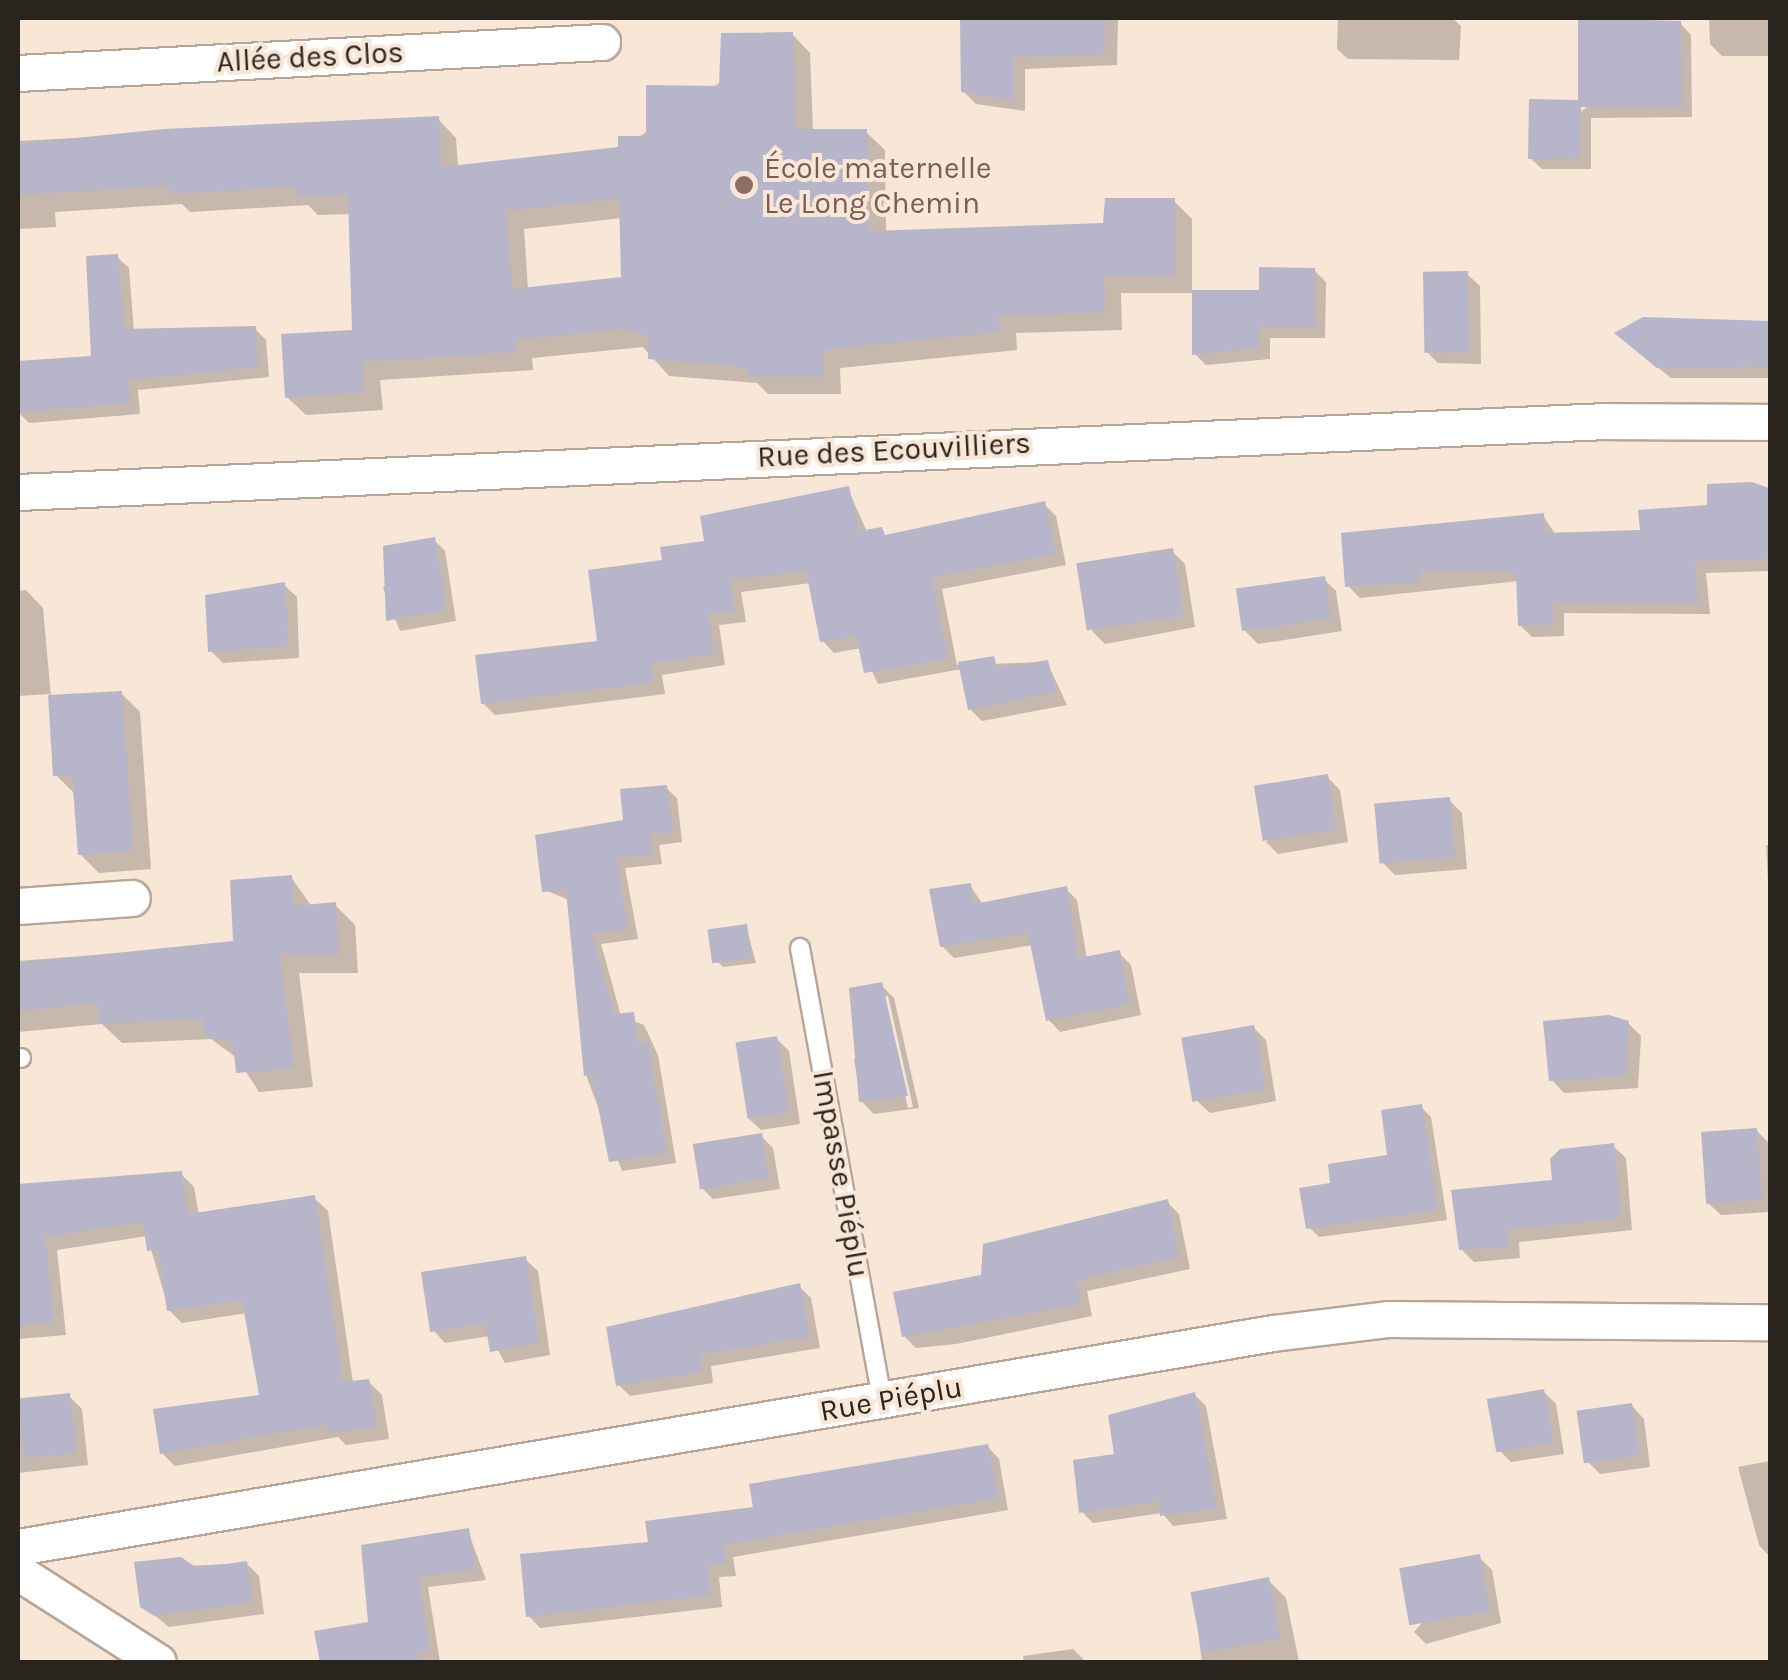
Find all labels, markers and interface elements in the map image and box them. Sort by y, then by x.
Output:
street label: Allée des Clos [216,34,404,80]
place label: École maternelle Le Long Chemin [764,150,991,220]
marker: École maternelle Le Long Chemin [733,174,755,196]
street label: Rue des Ecouvilliers [756,425,1032,475]
street label: Impasse Piéplu [805,1068,877,1280]
street label: Rue Piéplu [817,1369,965,1429]

